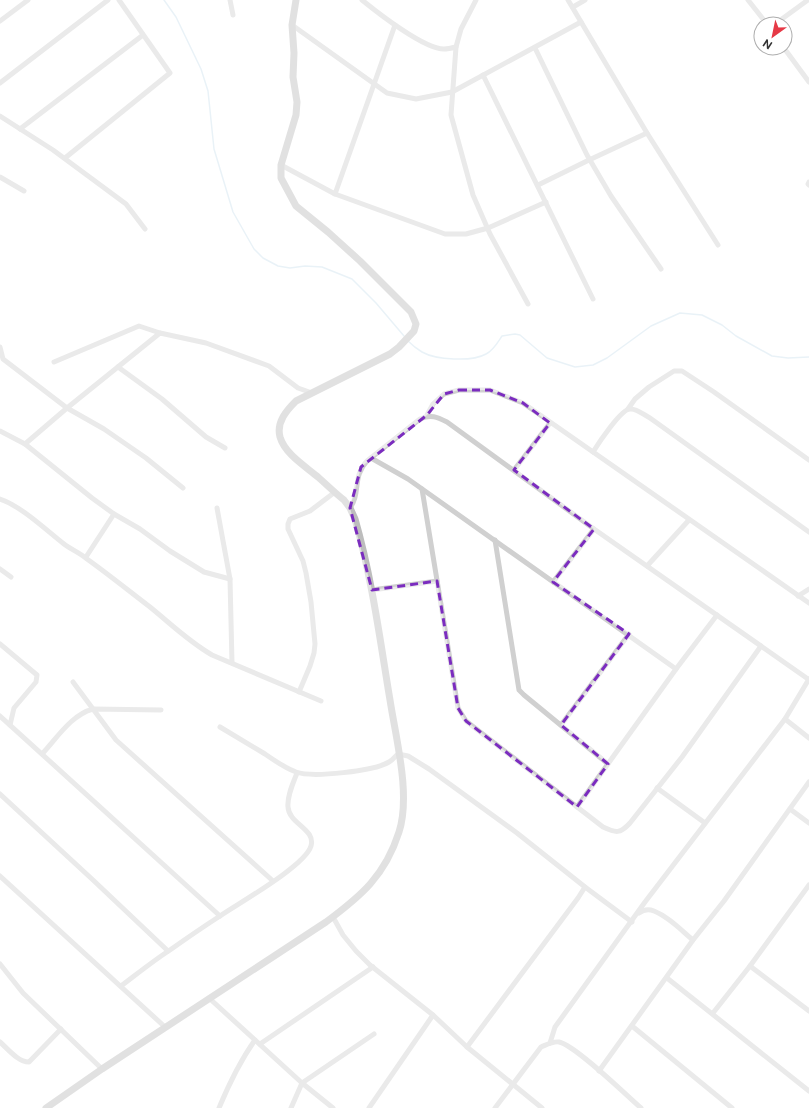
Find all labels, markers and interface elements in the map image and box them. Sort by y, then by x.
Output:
north arrow [753,16,793,56]
text: N [761,37,774,52]

